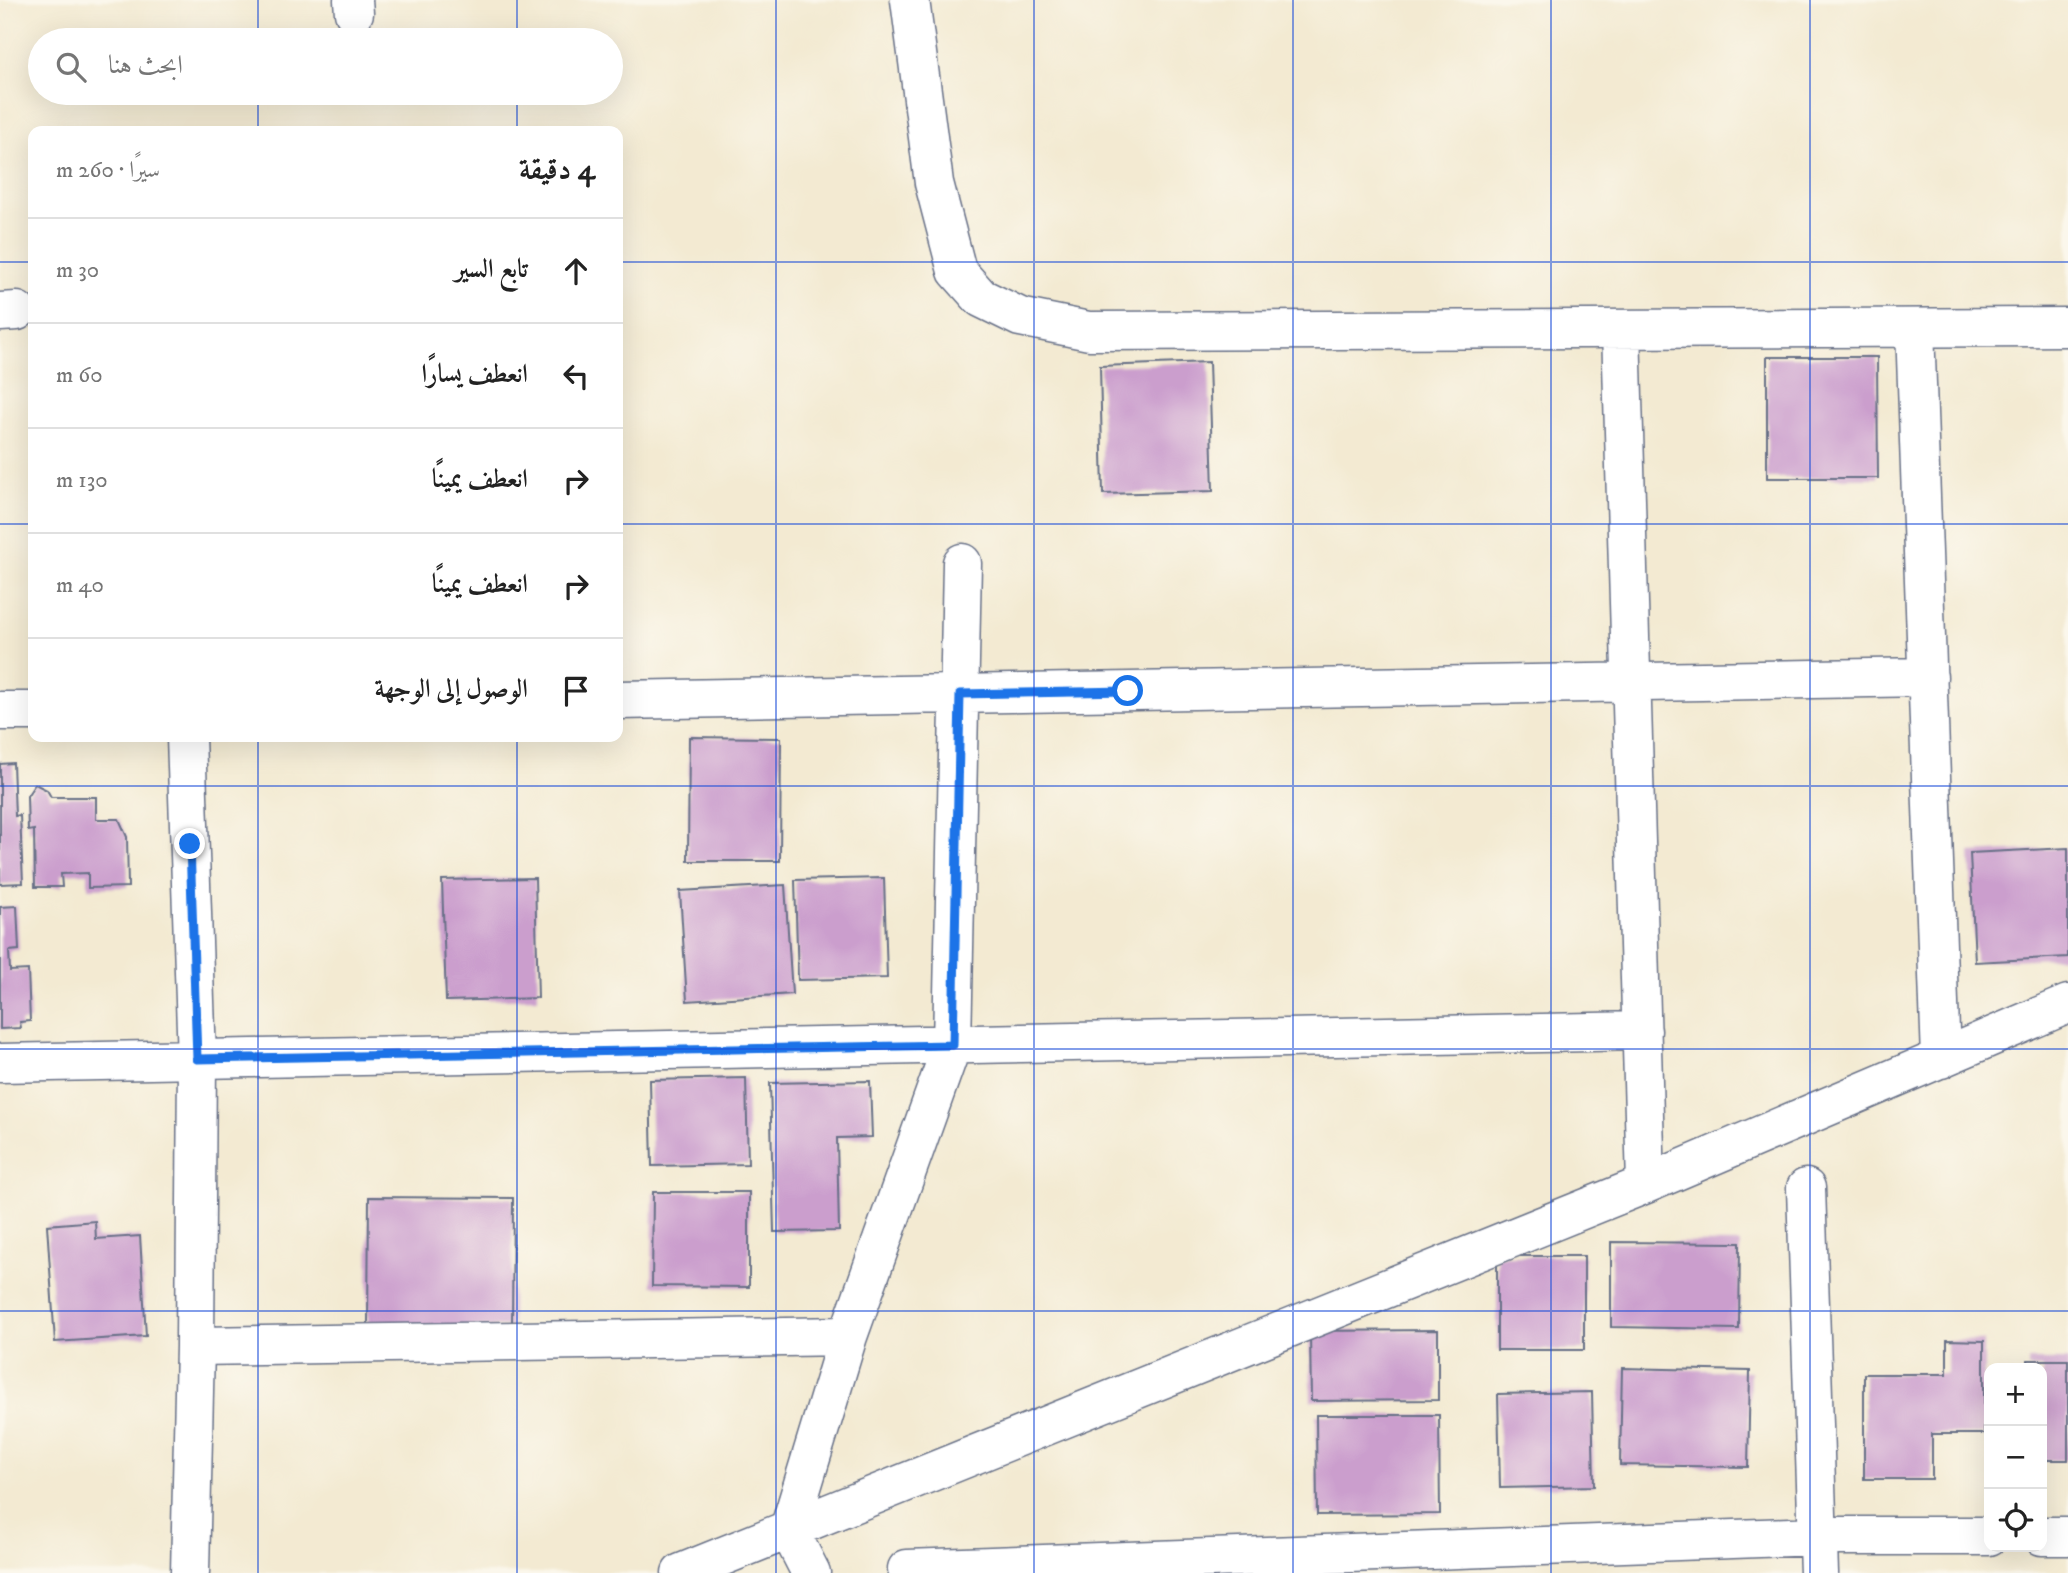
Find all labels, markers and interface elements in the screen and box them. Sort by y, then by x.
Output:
search box [28,28,623,105]
icon: search [52,48,90,86]
text: ابحث هنا [108,49,183,82]
text: 4 دقيقة [519,152,595,189]
text: سيرًا · 260 m [56,156,160,185]
icon: ahead [557,252,595,290]
text: تابع السير [455,253,528,286]
text: 30 m [56,256,99,285]
icon: left [557,357,595,395]
text: انعطف يسارًا [421,358,528,391]
text: 60 m [56,361,103,390]
icon: right [557,462,595,500]
text: انعطف يمينًا [432,463,528,496]
text: 130 m [56,466,108,495]
icon: right [557,567,595,605]
text: انعطف يمينًا [432,568,528,601]
text: 40 m [56,571,104,600]
icon: arrive [557,672,595,710]
text: الوصول إلى الوجهة [374,673,528,706]
route start [1112,675,1143,706]
route end [174,828,205,859]
map controls [1984,1363,2047,1552]
button: + [1984,1363,2047,1426]
button: − [1984,1426,2047,1489]
button: locate [1984,1489,2047,1552]

